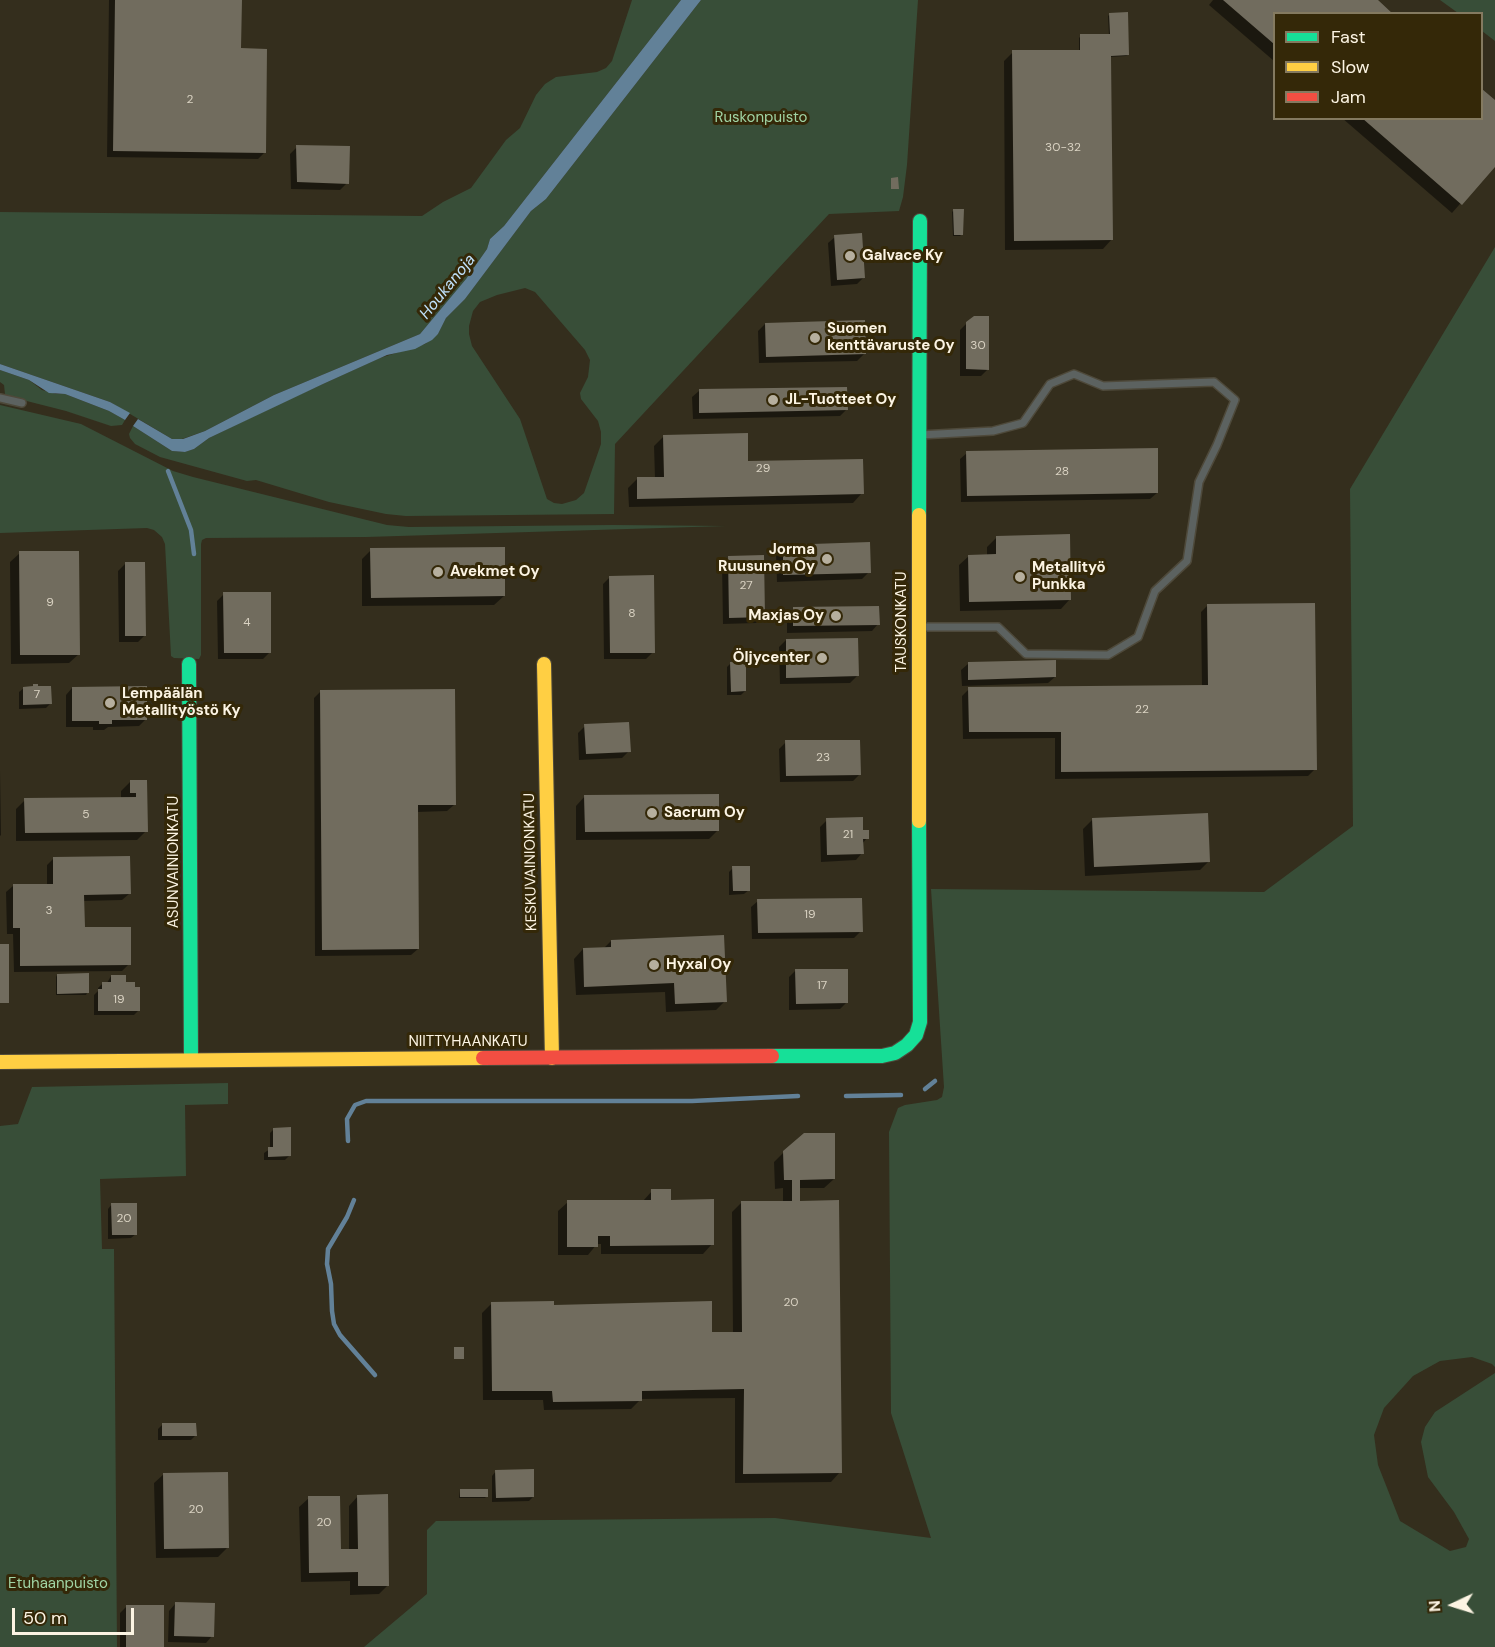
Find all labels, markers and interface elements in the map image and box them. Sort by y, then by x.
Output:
legend [1273,12,1483,120]
text: Fast [1331,25,1366,49]
text: Slow [1331,55,1370,79]
text: Jam [1331,85,1366,109]
house number: 2 [187,93,193,107]
park label: Ruskonpuisto [715,109,807,127]
house number: 30-32 [1045,141,1081,155]
place label: Galvace Ky [862,247,943,265]
marker: Galvace Ky [843,249,857,263]
water label: Houkanoja [416,251,480,323]
place label: Suomen kenttävaruste Oy [827,320,955,355]
marker: Suomen kenttävaruste Oy [808,331,822,345]
house number: 30 [970,339,986,353]
place label: JL-Tuotteet Oy [785,391,896,409]
marker: JL-Tuotteet Oy [766,393,780,407]
house number: 29 [756,462,770,476]
house number: 28 [1055,465,1069,479]
place label: Jorma Ruusunen Oy [718,541,815,576]
marker: Jorma Ruusunen Oy [820,552,834,566]
place label: Metallityö Punkka [1032,559,1106,594]
place label: Avekmet Oy [450,563,539,581]
marker: Avekmet Oy [431,565,445,579]
marker: Metallityö Punkka [1013,570,1027,584]
street label: TAUSKONKATU [893,571,911,673]
house number: 27 [739,579,753,593]
house number: 9 [46,596,54,610]
house number: 8 [628,607,636,621]
place label: Maxjas Oy [748,607,824,625]
marker: Maxjas Oy [829,609,843,623]
house number: 4 [243,616,251,630]
place label: Öljycenter [733,649,810,667]
marker: Öljycenter [815,651,829,665]
place label: Lempäälän Metallityöstö Ky [122,685,241,720]
house number: 7 [34,688,40,702]
marker: Lempäälän Metallityöstö Ky [103,696,117,710]
house number: 22 [1135,703,1149,717]
house number: 23 [816,751,830,765]
street label: KESKUVAINIONKATU [521,793,541,931]
street label: ASUNVAINIONKATU [165,796,183,928]
place label: Sacrum Oy [664,804,745,822]
marker: Sacrum Oy [645,806,659,820]
house number: 5 [82,808,90,822]
house number: 21 [843,828,853,842]
house number: 3 [45,904,53,918]
house number: 19 [804,908,816,922]
place label: Hyxal Oy [666,956,731,974]
marker: Hyxal Oy [647,958,661,972]
house number: 17 [817,979,827,993]
house number: 19 [113,993,125,1007]
street label: NIITTYHAANKATU [408,1033,528,1051]
house number: 20 [117,1212,131,1226]
house number: 20 [784,1296,798,1310]
house number: 20 [189,1503,203,1517]
house number: 20 [317,1516,331,1530]
park label: Etuhaanpuisto [8,1575,108,1593]
north arrow [1423,1575,1483,1635]
scale bar [15,1596,136,1634]
text: N [1424,1600,1445,1613]
text: 50 m [23,1606,67,1630]

